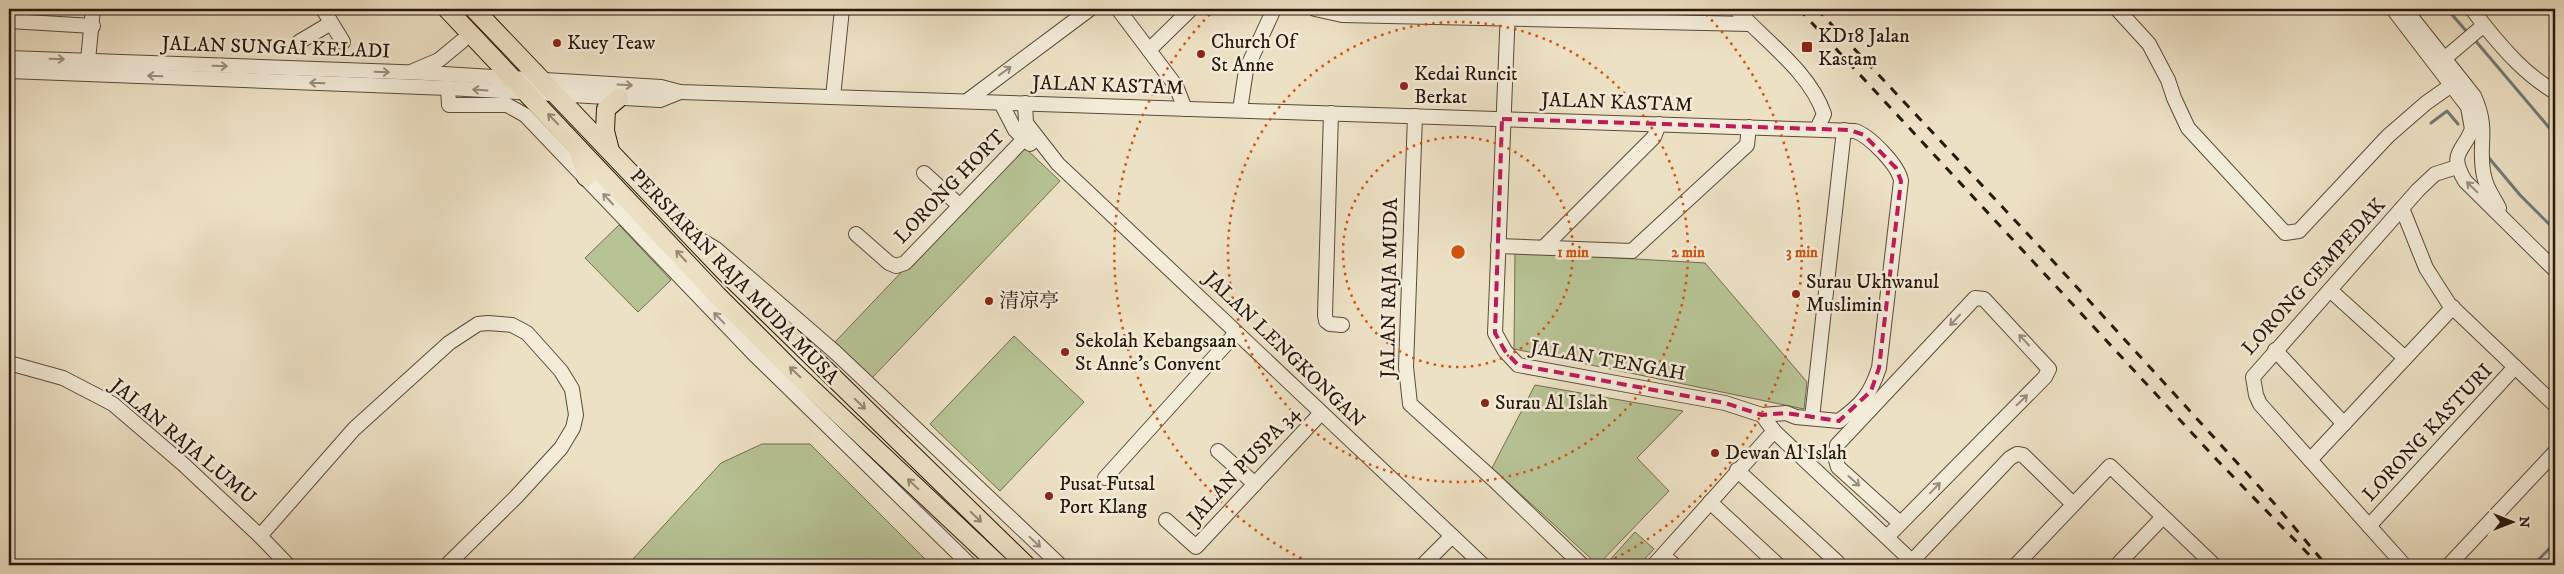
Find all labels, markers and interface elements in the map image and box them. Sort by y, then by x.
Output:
place label: KD18 Jalan Kastam [1818,24,1910,72]
place label: Church Of St Anne [1211,30,1299,78]
street label: JALAN SUNGAI KELADI [159,31,391,64]
place label: Kuey Teaw [567,31,655,56]
marker: Kuey Teaw [551,37,563,49]
marker: KD18 Jalan Kastam [1800,40,1814,54]
marker: Church Of St Anne [1195,48,1207,60]
one-way arrow [49,55,65,64]
one-way arrow [212,61,228,71]
place label: Kedai Runcit Berkat [1414,62,1517,110]
one-way arrow [998,66,1011,77]
one-way arrow [374,67,390,76]
street label: JALAN KASTAM [1030,71,1184,101]
one-way arrow [147,72,163,81]
one-way arrow [309,78,326,88]
one-way arrow [617,80,633,89]
marker: Kedai Runcit Berkat [1398,80,1410,92]
one-way arrow [472,86,488,95]
street label: JALAN KASTAM [1539,88,1693,118]
one-way arrow [547,112,559,125]
street label: LORONG HORT [889,125,1011,249]
street label: PERSIARAN RAJA MUDA MUSA [624,164,844,390]
one-way arrow [2466,181,2478,193]
one-way arrow [602,193,613,206]
street label: LORONG CEMPEDAK [2237,193,2391,361]
street label: JALAN RAJA MUDA [1376,197,1404,380]
centre of rings [1449,243,1467,261]
text: 1 min [1557,243,1589,262]
text: 2 min [1671,243,1705,262]
text: 3 min [1786,243,1818,262]
one-way arrow [675,250,687,263]
street label: JALAN LENGKONGAN [1197,265,1370,433]
place label: Surau Ukhwanul Muslimin [1806,270,1939,318]
marker: Surau Ukhwanul Muslimin [1790,288,1802,300]
place label: 清凉亭 [999,289,1059,314]
marker: 清凉亭 [983,295,995,307]
one-way arrow [713,311,725,324]
one-way arrow [1949,314,1961,326]
place label: Sekolah Kebangsaan St Anne's Convent [1075,329,1237,377]
one-way arrow [2018,334,2030,347]
street label: JALAN TENGAH [1526,335,1688,387]
marker: Sekolah Kebangsaan St Anne's Convent [1059,346,1071,358]
street label: LORONG KASTURI [2358,359,2498,507]
one-way arrow [789,366,801,378]
street label: JALAN RAJA LUMU [104,372,261,510]
place label: Surau Al Islah [1495,391,1608,416]
one-way arrow [2016,394,2028,406]
marker: Surau Al Islah [1479,397,1491,409]
one-way arrow [854,398,866,410]
street label: JALAN PUSPA 34 [1181,401,1306,532]
place label: Dewan Al Islah [1725,441,1848,466]
marker: Dewan Al Islah [1709,447,1721,459]
place label: Pusat Futsal Port Klang [1059,472,1155,520]
one-way arrow [1847,475,1860,487]
one-way arrow [906,478,919,490]
one-way arrow [1929,482,1941,494]
marker: Pusat Futsal Port Klang [1043,490,1055,502]
north arrow [2486,496,2536,546]
one-way arrow [970,511,983,523]
text: N [2515,516,2533,528]
one-way arrow [1029,536,1041,548]

